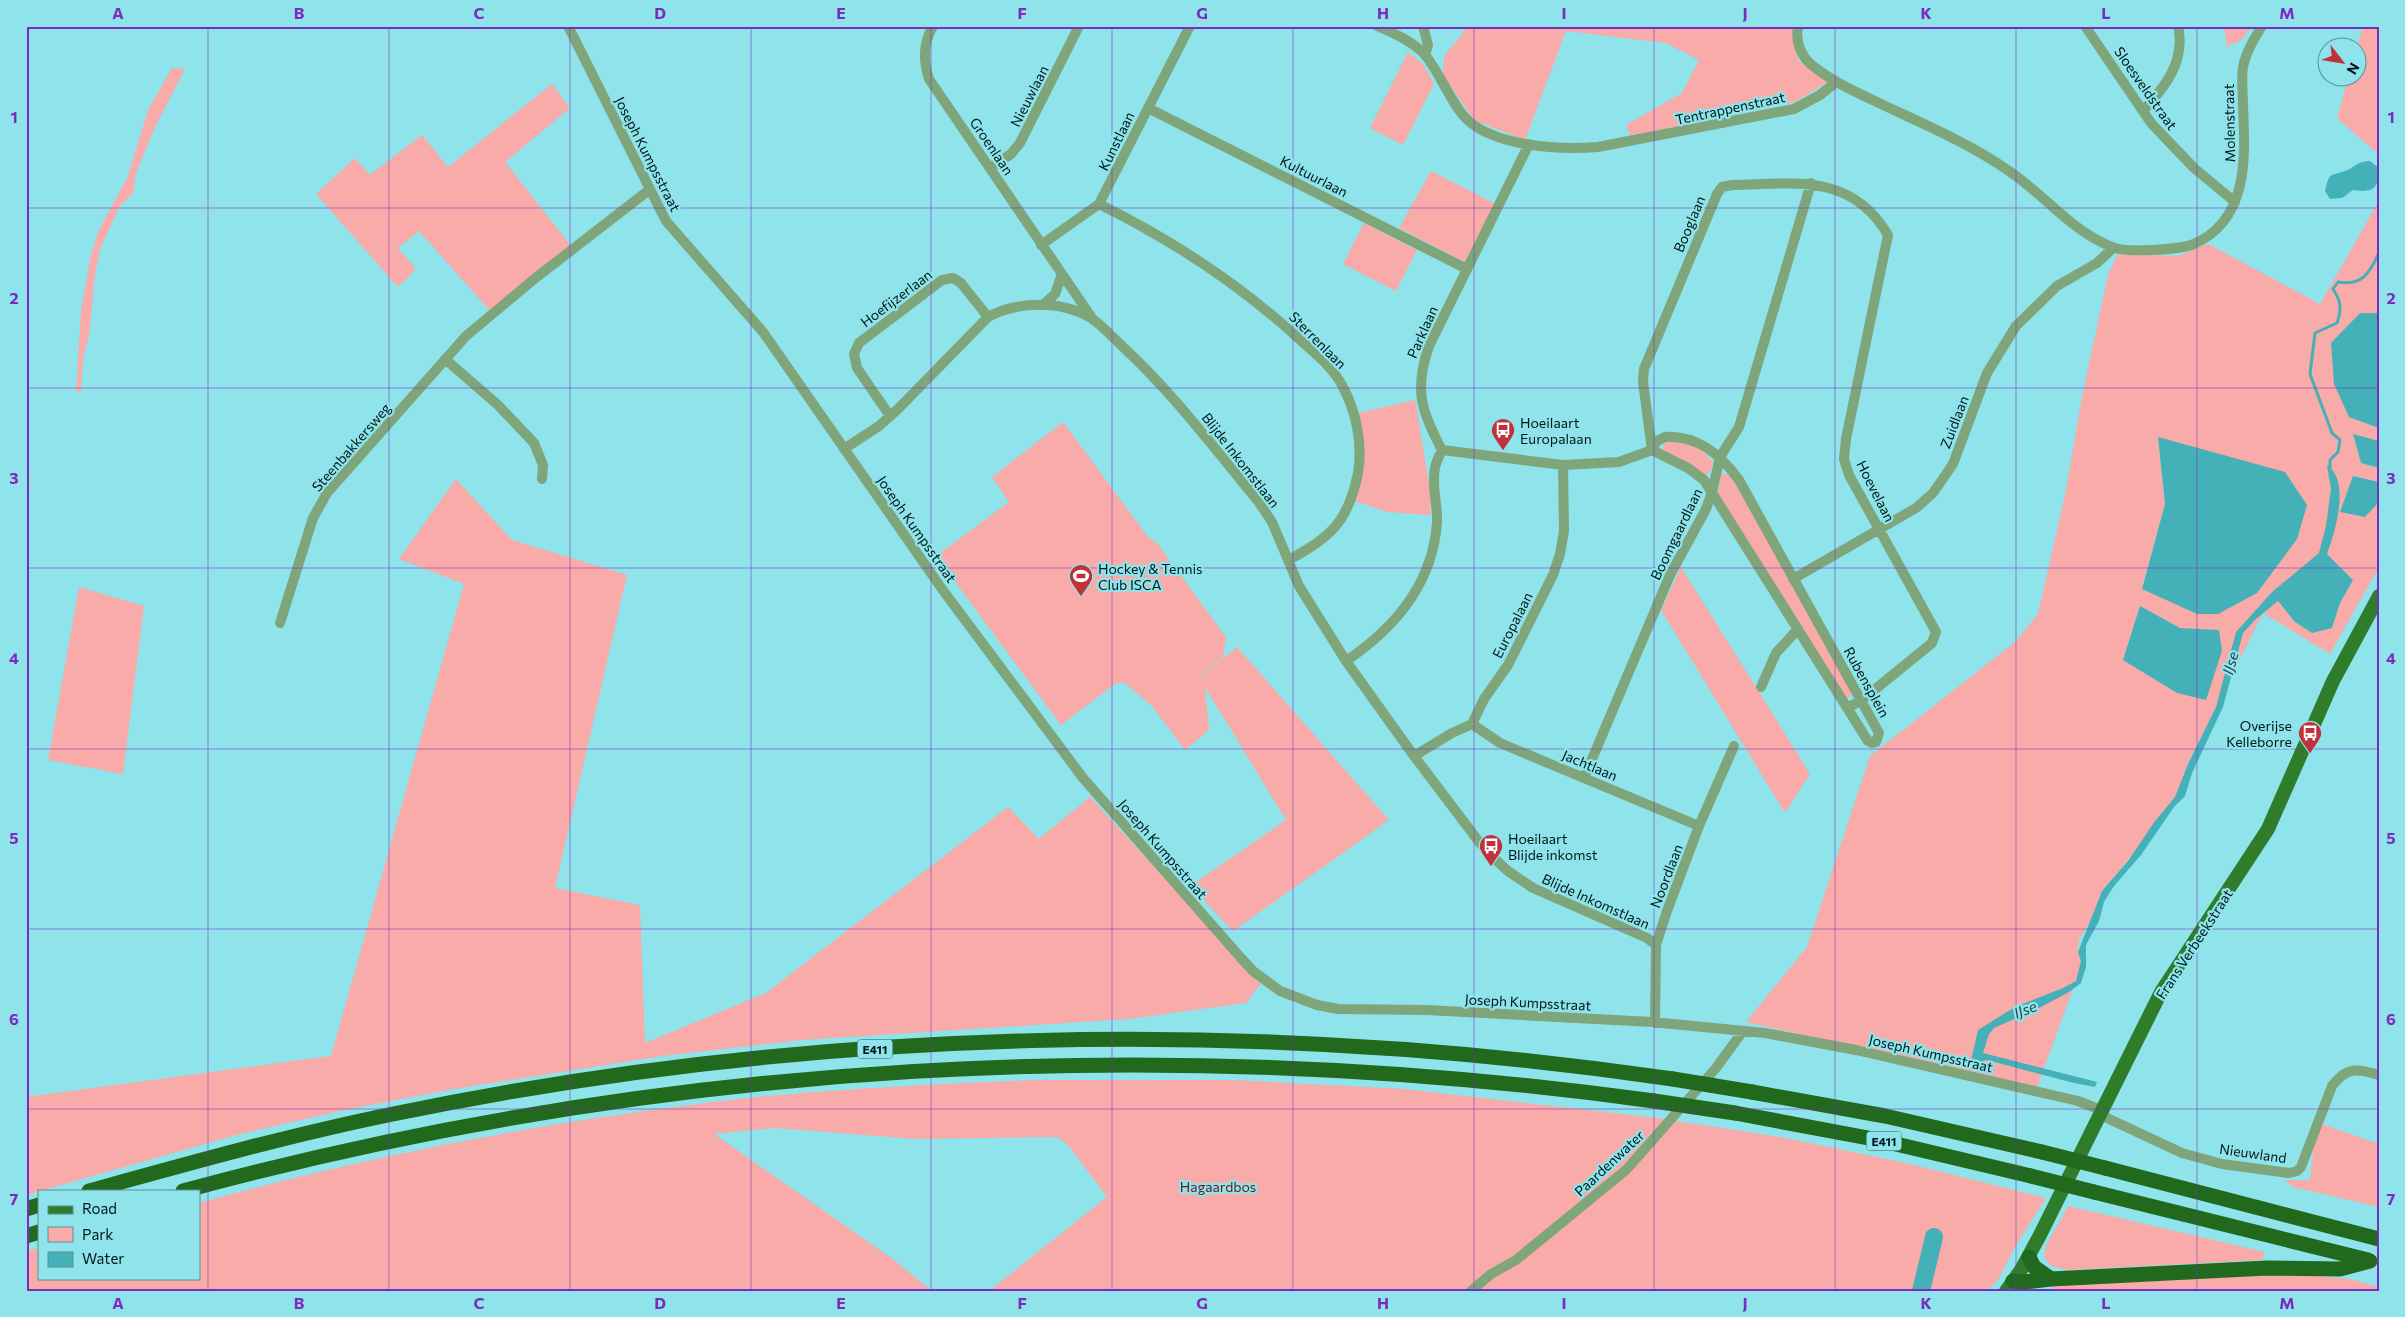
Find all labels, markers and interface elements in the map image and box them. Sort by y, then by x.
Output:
text: A [112,3,124,22]
text: B [294,3,305,22]
text: C [474,3,485,22]
text: D [654,3,666,22]
text: E [836,3,846,22]
text: F [1017,3,1027,22]
text: G [1196,3,1208,22]
text: H [1377,3,1389,22]
text: I [1561,3,1567,22]
text: J [1742,3,1748,22]
text: K [1920,3,1932,22]
text: L [2101,3,2111,22]
text: M [2279,3,2295,22]
north arrow [2318,38,2368,88]
street label: Sloesveldstraat [2111,43,2181,133]
text: N [2344,60,2364,78]
street label: Nieuwlaan [1006,62,1052,130]
street label: Molenstraat [2220,83,2238,162]
street label: Tentrappenstraat [1674,88,1787,128]
street label: Joseph Kumpsstraat [612,94,684,215]
text: 1 [10,107,18,126]
text: 1 [2387,107,2395,126]
street label: Kunstlaan [1094,109,1138,173]
street label: Groenlaan [967,114,1017,178]
street label: Kultuurlaan [1277,152,1351,200]
street label: Booglaan [1670,193,1708,255]
street label: Hoefijzerlaan [857,266,935,330]
text: 2 [9,288,19,307]
text: 2 [2386,288,2396,307]
street label: Parklaan [1403,303,1441,361]
street label: Sterrenlaan [1286,308,1350,372]
street label: Zuidlaan [1936,393,1972,451]
street label: Steenbakkersweg [308,399,394,495]
street label: Blijde Inkomstlaan [1199,409,1283,511]
place label: Hoeilaart Europalaan [1520,414,1592,447]
bus stop icon: Hoeilaart Europalaan [1490,417,1516,451]
street label: Hoevelaan [1853,457,1899,525]
text: 3 [9,468,19,487]
text: 3 [2386,468,2396,487]
street label: Joseph Kumpsstraat [874,472,960,586]
street label: Boomgaardlaan [1646,485,1706,583]
place label: Hockey & Tennis Club ISCA [1098,560,1202,593]
sports icon: Hockey & Tennis Club ISCA [1068,563,1094,597]
street label: Europalaan [1488,589,1536,661]
street label: Rubensplein [1841,644,1893,720]
text: 4 [9,648,19,667]
text: 4 [2386,648,2396,667]
water label: IJse [2218,649,2242,677]
place label: Overijse Kelleborre [2226,717,2292,750]
bus stop icon: Overijse Kelleborre [2297,720,2323,754]
street label: Jachtlaan [1560,746,1620,784]
street label: Joseph Kumpsstraat [1115,796,1211,903]
text: 5 [9,828,19,847]
text: 5 [2386,828,2396,847]
place label: Hoeilaart Blijde inkomst [1508,830,1598,863]
bus stop icon: Hoeilaart Blijde inkomst [1478,833,1504,867]
street label: Noordlaan [1646,842,1686,910]
street label: Blijde Inkomstlaan [1540,870,1652,932]
street label: Frans Verbeekstraat [2152,886,2236,1002]
street label: Joseph Kumpsstraat [1464,990,1592,1014]
water label: IJse [2011,996,2039,1022]
text: 6 [9,1009,19,1028]
text: 6 [2386,1009,2396,1028]
street label: Joseph Kumpsstraat [1867,1030,1995,1076]
road number: E411 [858,1040,892,1058]
street label: Paardenwater [1571,1126,1648,1200]
road number: E411 [1866,1132,1902,1150]
street label: Nieuwland [2218,1140,2288,1166]
park label: Hagaardbos [1180,1178,1256,1195]
text: 7 [10,1189,19,1208]
text: 7 [2387,1189,2396,1208]
legend [38,1190,200,1280]
text: Road [82,1199,117,1217]
text: Park [82,1225,113,1243]
text: Water [82,1249,124,1267]
text: A [112,1293,124,1312]
text: B [294,1293,305,1312]
text: C [474,1293,485,1312]
text: D [654,1293,666,1312]
text: E [836,1293,846,1312]
text: F [1017,1293,1027,1312]
text: G [1196,1293,1208,1312]
text: H [1377,1293,1389,1312]
text: I [1561,1293,1567,1312]
text: J [1742,1293,1748,1312]
text: K [1920,1293,1932,1312]
text: L [2101,1293,2111,1312]
text: M [2279,1293,2295,1312]

